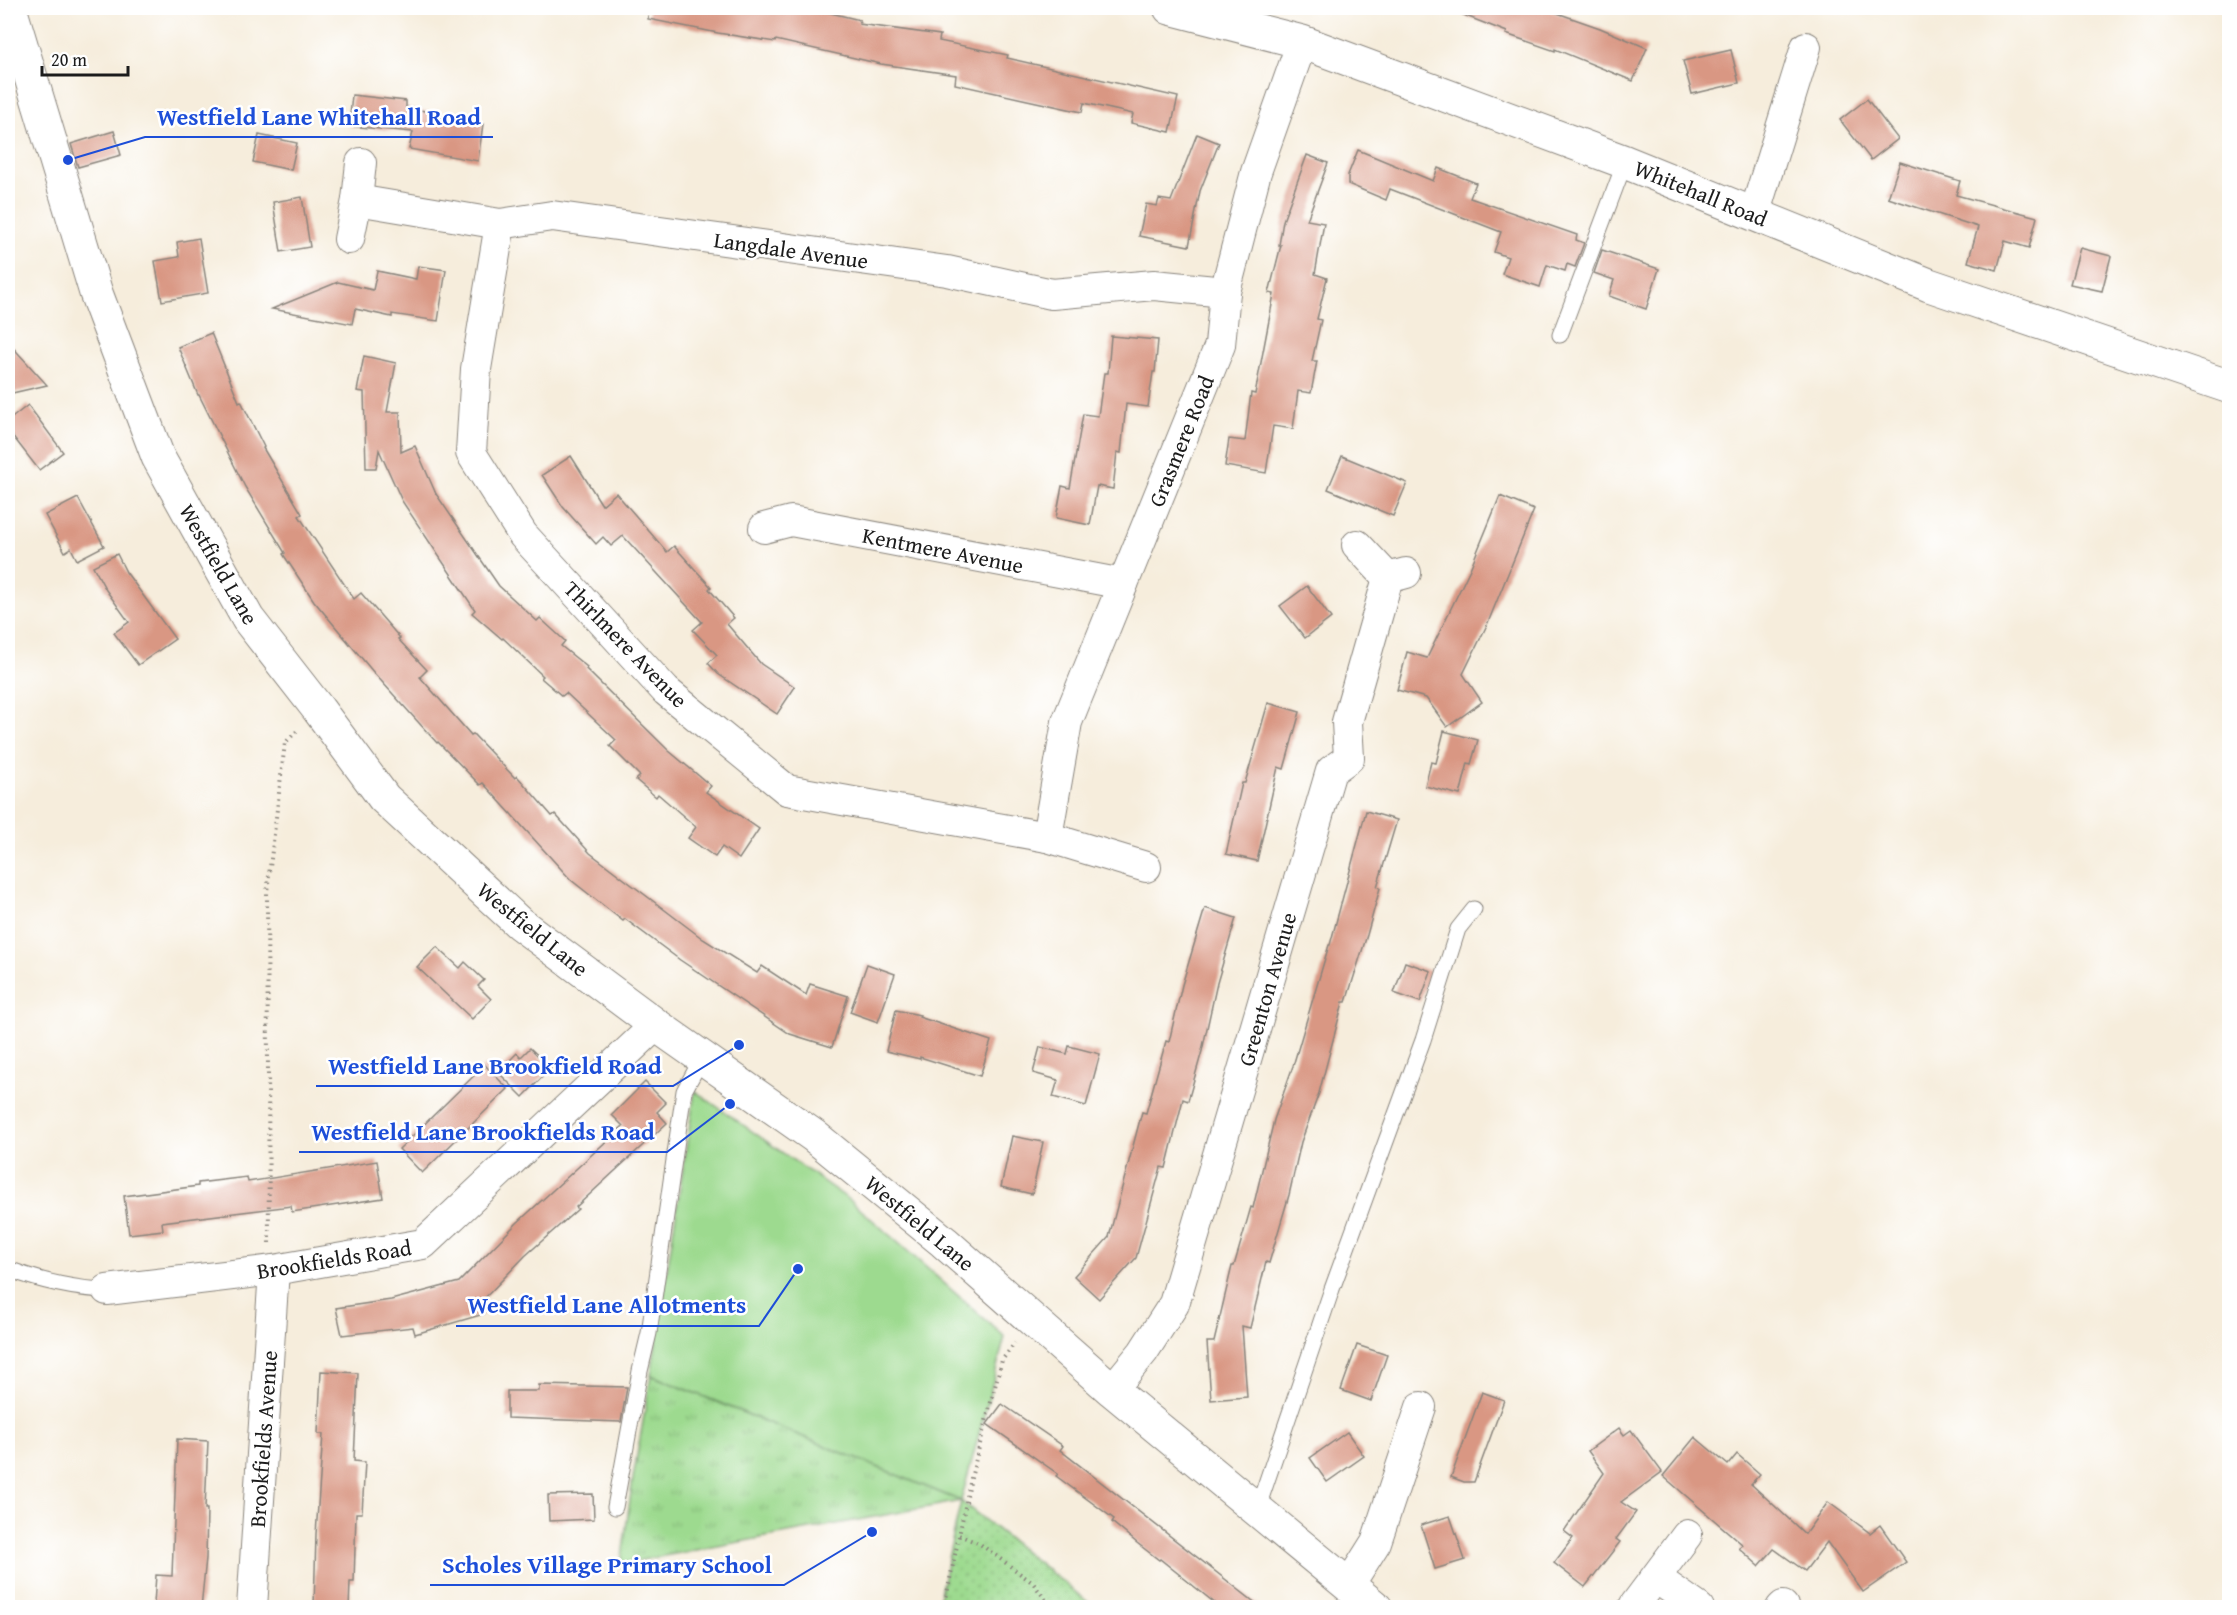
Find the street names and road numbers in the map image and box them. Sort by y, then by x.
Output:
street label: Whitehall Road [1629,152,1773,234]
street label: Langdale Avenue [712,223,870,277]
street label: Grasmere Road [1140,370,1222,512]
street label: Westfield Lane [171,498,267,630]
street label: Kentmere Avenue [860,519,1026,581]
street label: Thirlmere Avenue [557,573,695,715]
street label: Westfield Lane [471,874,595,984]
street label: Greenton Avenue [1230,908,1304,1070]
street label: Westfield Lane [858,1167,982,1279]
street label: Brookfields Road [254,1231,414,1287]
street label: Brookfields Avenue [241,1349,285,1529]

